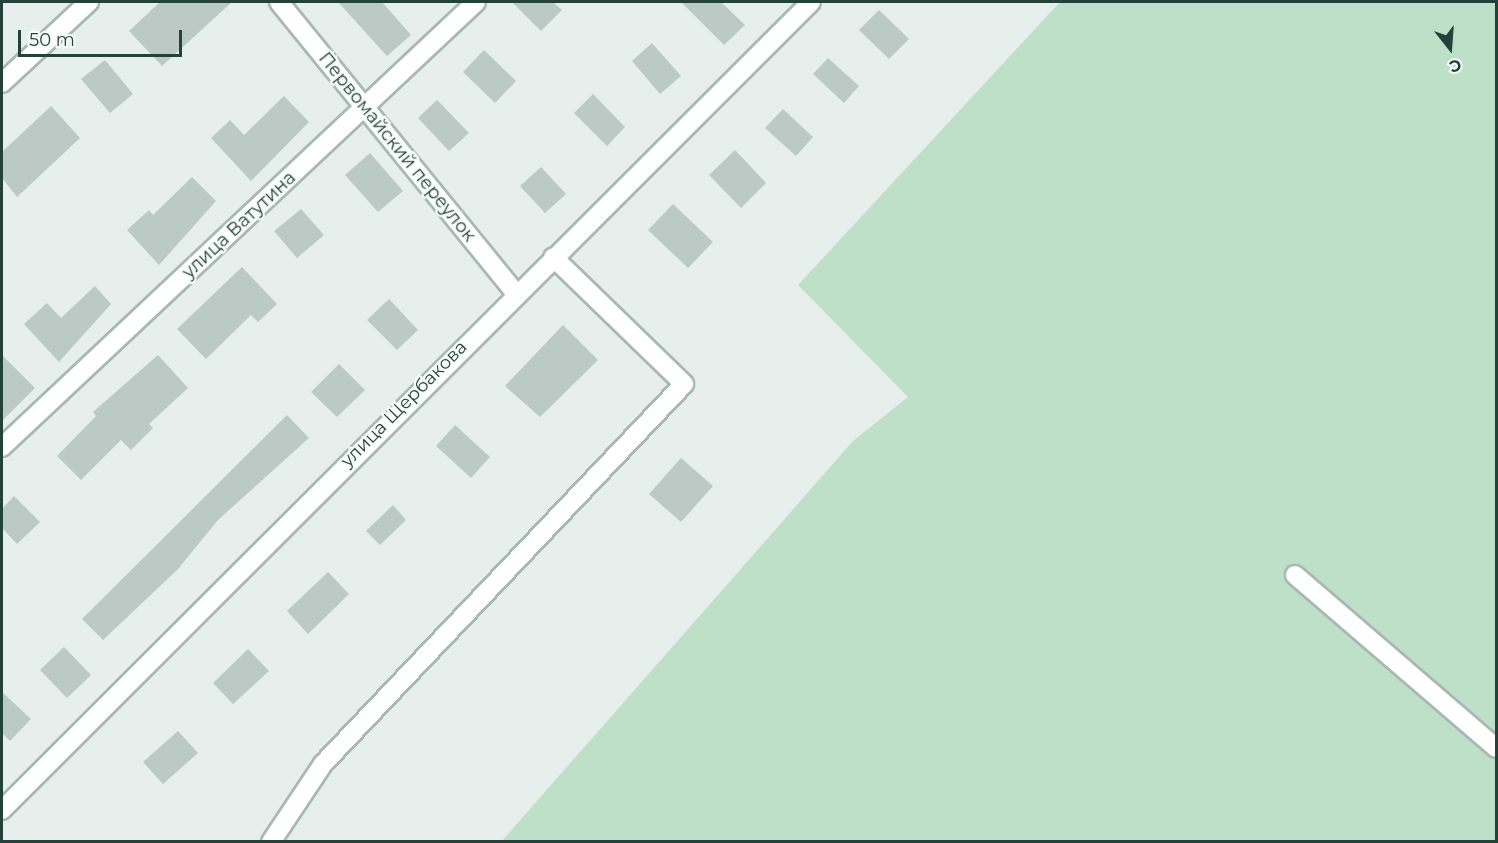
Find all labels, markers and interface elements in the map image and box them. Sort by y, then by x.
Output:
scale bar [21,18,184,56]
north arrow [1420,18,1480,78]
text: 50 m [29,29,75,51]
street label: Первомайский переулок [314,48,480,246]
text: С [1447,55,1464,76]
street label: улица Ватутина [178,167,300,283]
street label: улица Щербакова [336,336,472,472]

